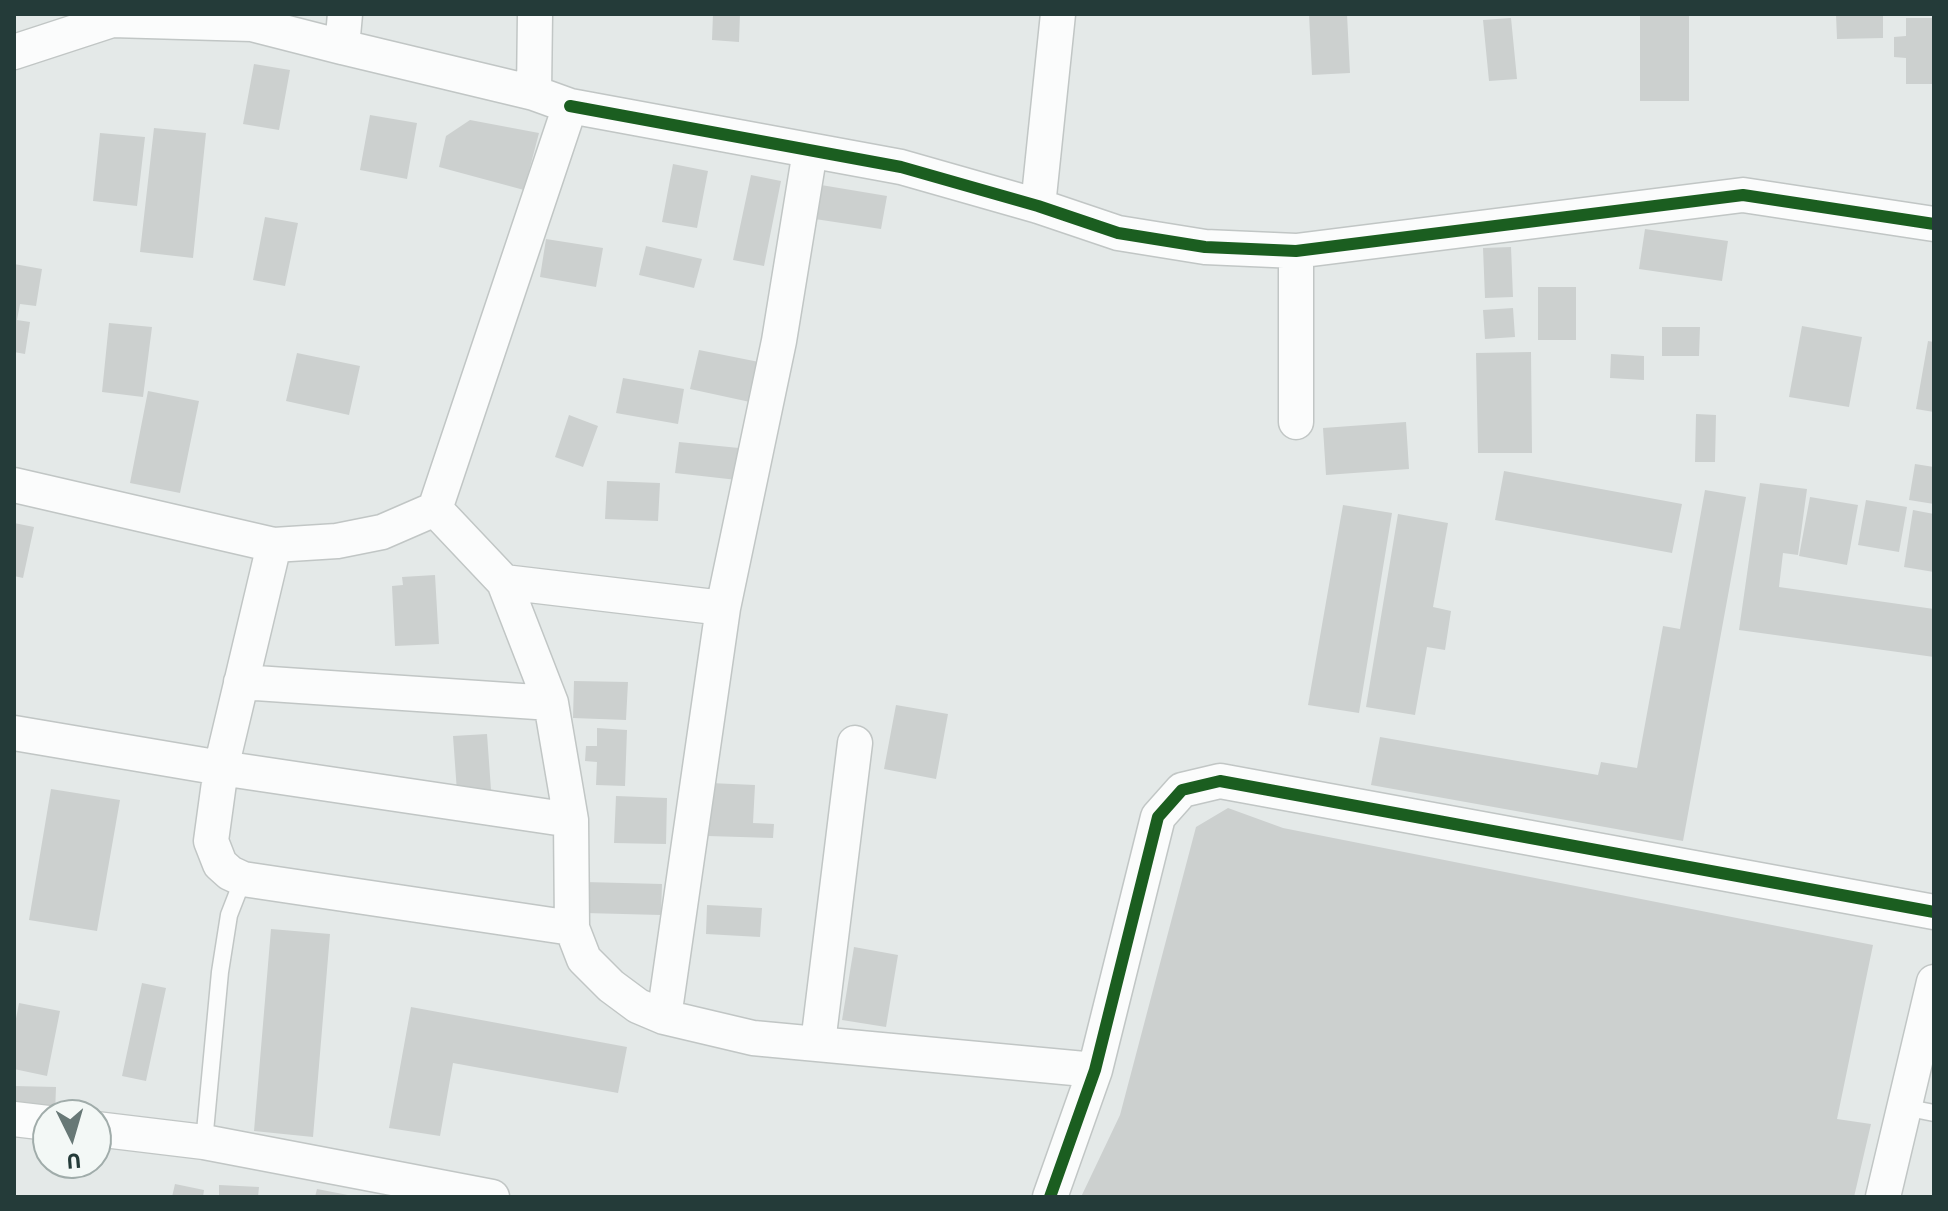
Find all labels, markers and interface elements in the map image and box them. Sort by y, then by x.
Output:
north arrow [32,1099,112,1179]
text: U [65,1144,83,1177]

